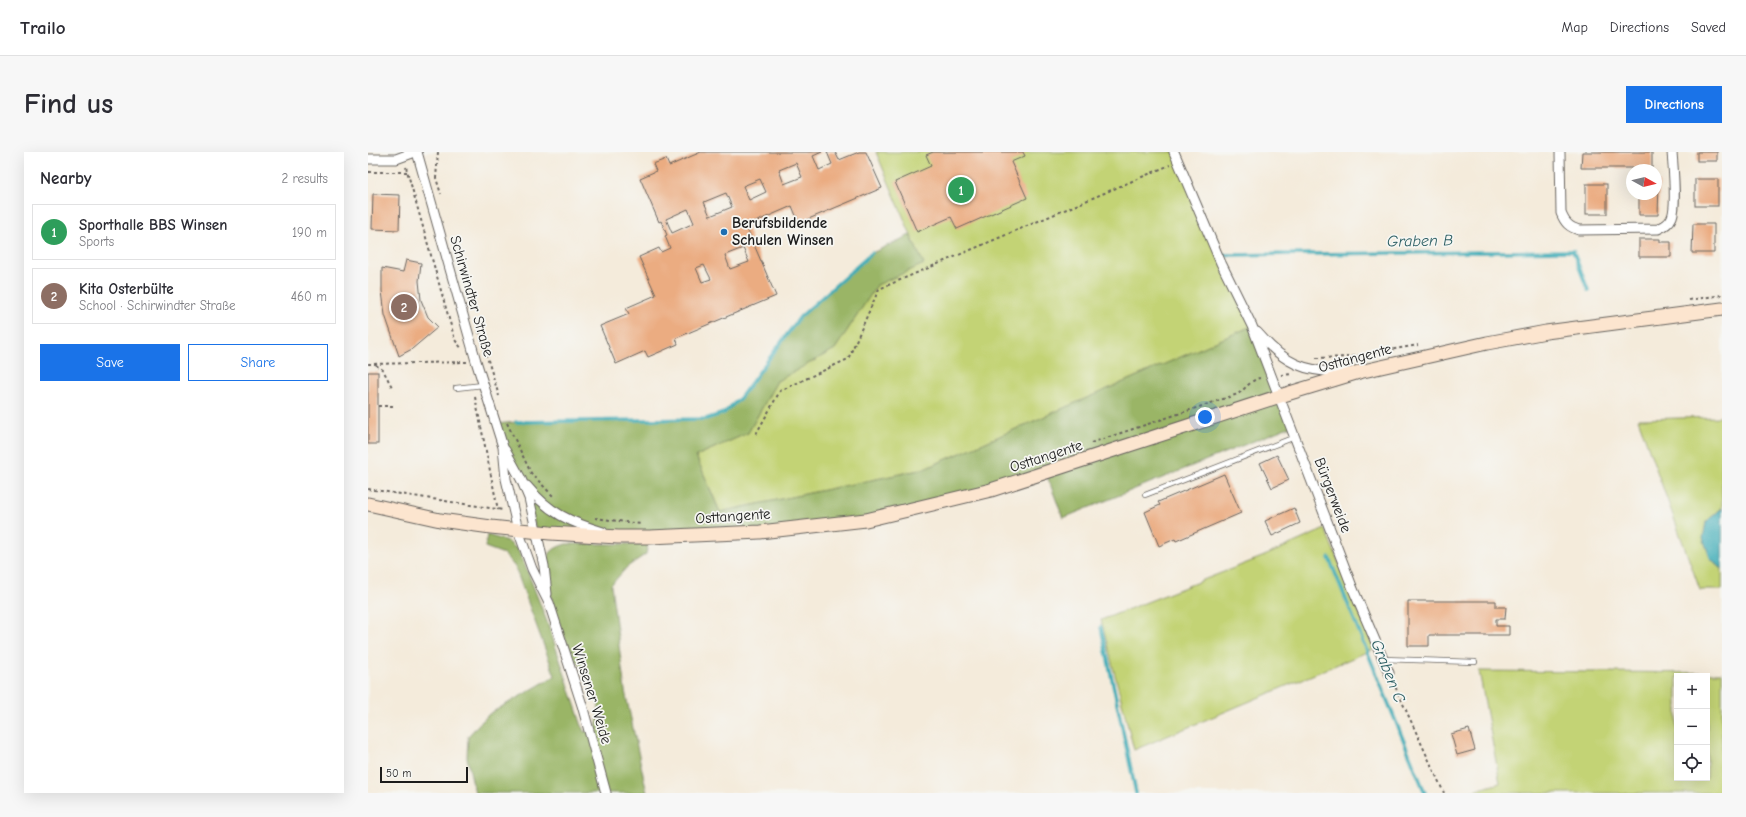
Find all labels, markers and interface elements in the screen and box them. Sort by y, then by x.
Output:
text: Trailo [20,17,66,39]
text: Map [1561,19,1588,36]
text: Directions [1610,19,1669,36]
text: Saved [1691,19,1726,36]
button: Directions [1626,86,1722,123]
text: Find us [24,88,113,120]
north arrow [1626,164,1662,200]
text: Nearby [40,169,91,188]
text: 2 results [281,171,328,186]
pin: 1 [948,175,974,205]
place label: Berufsbildende Schulen Winsen [732,214,834,249]
text: Sporthalle BBS Winsen [79,216,227,234]
text: 1 [51,225,57,240]
text: 190 m [292,225,327,240]
marker: Berufsbildende Schulen Winsen [719,227,729,237]
water label: Graben B [1387,231,1453,251]
street label: Schirwindter Straße [446,233,498,359]
text: Sports [79,234,114,249]
text: Kita Osterbülte [79,280,174,298]
text: 2 [51,289,57,304]
text: 460 m [291,289,327,304]
pin: 2 [391,292,417,322]
text: School · Schirwindter Straße [79,298,236,313]
street label: Osttangente [1316,339,1394,376]
button: Save [40,344,180,381]
button: Share [188,344,328,381]
your location [1195,407,1215,427]
street label: Osttangente [1007,436,1085,476]
street label: Bürgerweide [1310,455,1356,536]
street label: Osttangente [695,504,772,528]
water label: Graben C [1367,637,1409,706]
street label: Winsener Weide [568,642,616,747]
map controls [1674,673,1710,781]
button: + [1674,673,1710,709]
button: − [1674,709,1710,745]
button: locate [1674,745,1710,781]
scale bar [380,765,468,784]
text: 50 m [386,767,411,780]

